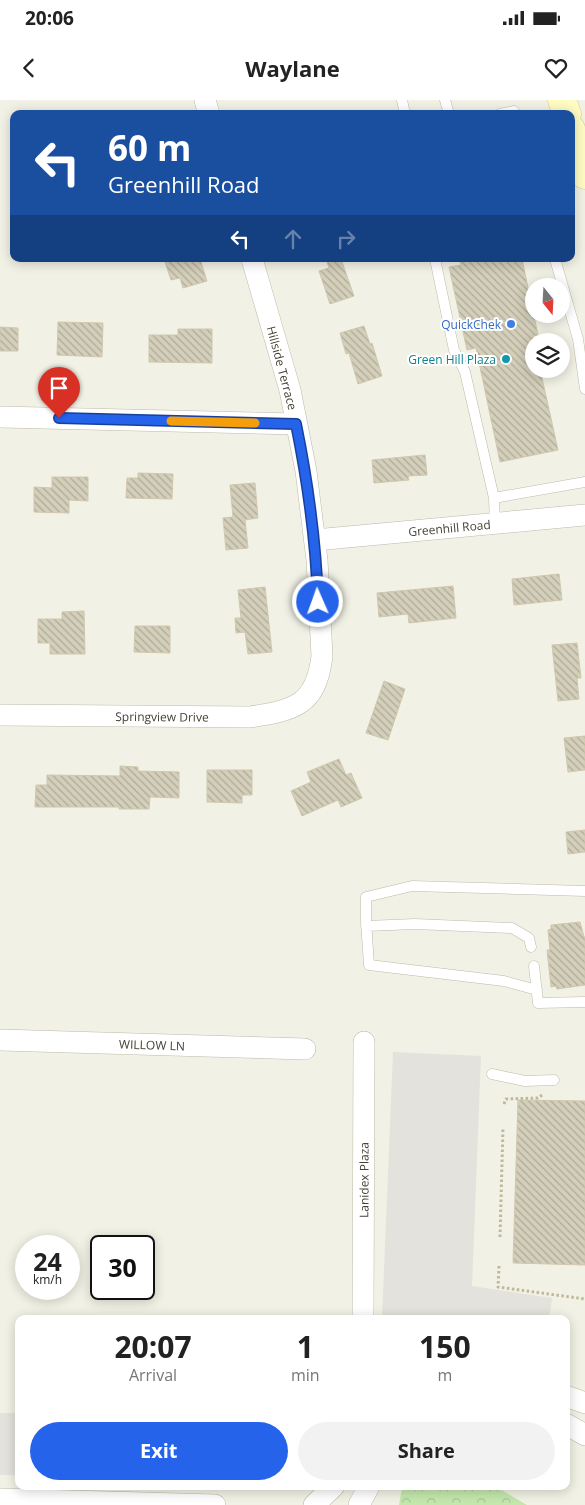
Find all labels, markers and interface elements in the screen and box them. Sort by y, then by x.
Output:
text: 20:06 [25,5,74,31]
text: Waylane [245,53,340,83]
icon: back [15,54,43,82]
icon: heart [542,54,570,82]
text: 60 m [108,124,191,171]
icon: left [25,130,90,195]
text: Greenhill Road [108,169,260,199]
icon: left [226,225,254,253]
icon: ahead [279,225,307,253]
icon: right [332,225,360,253]
north arrow [525,278,570,322]
map controls [525,278,570,378]
place label: QuickChek [441,316,502,333]
marker: QuickChek [505,318,517,330]
street label: Hillside Terrace [263,324,301,412]
button: layers [525,333,570,378]
place label: Green Hill Plaza [408,351,496,368]
marker: Green Hill Plaza [500,353,512,365]
pin [38,367,80,418]
icon: arrive [45,374,73,402]
street label: Greenhill Road [407,515,491,540]
position arrow [291,575,343,627]
street label: Springview Drive [115,707,209,725]
street label: WILLOW LN [119,1035,185,1054]
street label: Lanidex Plaza [355,1142,372,1218]
speed limit sign: 30 [90,1235,155,1300]
text: 24 [33,1244,62,1278]
text: km/h [33,1271,62,1288]
text: 20:07 [114,1326,192,1367]
text: 1 [297,1326,314,1367]
text: 150 [419,1326,471,1367]
text: Arrival [129,1364,177,1386]
text: min [291,1364,320,1386]
text: m [437,1364,452,1386]
button: Exit [30,1422,288,1480]
button: Share [298,1422,555,1480]

